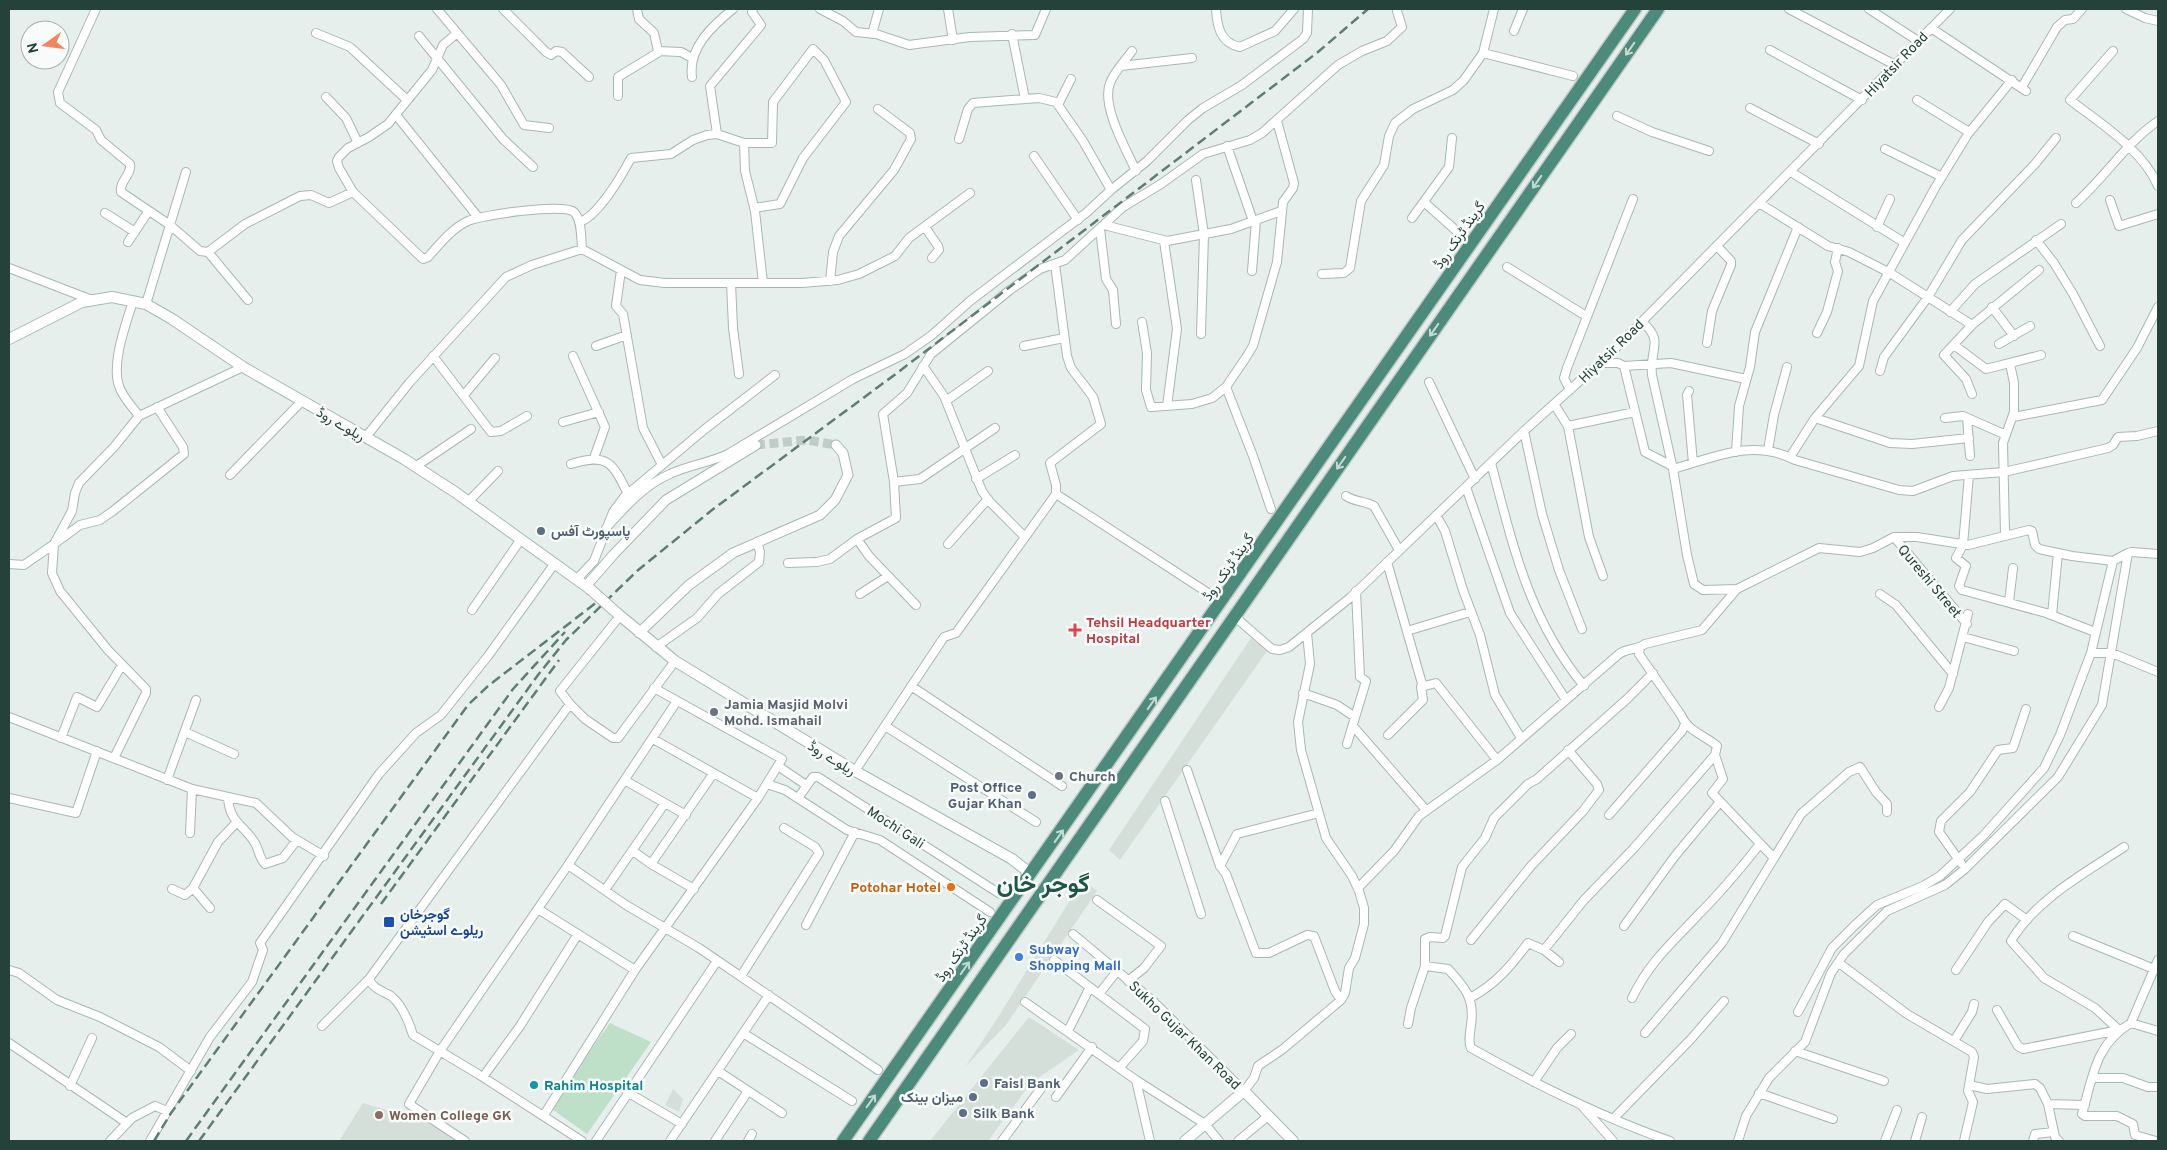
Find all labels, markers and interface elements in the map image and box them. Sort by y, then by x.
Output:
north arrow [20,20,70,70]
street label: Hiyatsir Road [1862,29,1932,101]
text: N [24,41,43,55]
one-way arrow [1625,42,1635,56]
one-way arrow [1532,175,1542,189]
street label: گرینڈ ٹرنک روڈ [1431,199,1490,273]
street label: Hiyatsir Road [1576,317,1648,387]
one-way arrow [1429,322,1439,336]
street label: ریلوے روڈ [313,405,368,446]
one-way arrow [1336,456,1346,470]
place label: پاسپورٹ آفس [551,524,630,541]
marker: پاسپورٹ آفس [535,525,547,537]
street label: گرینڈ ٹرنک روڈ [1200,531,1259,605]
street label: Qureshi Street [1893,542,1964,622]
place label: Tehsil Headquarter Hospital [1086,615,1211,648]
marker: Tehsil Headquarter Hospital [1068,623,1082,637]
one-way arrow [1147,696,1157,710]
place label: Jamia Masjid Molvi Mohd. Ismahail [724,697,848,730]
marker: Jamia Masjid Molvi Mohd. Ismahail [708,706,720,718]
street label: ریلوے روڈ [804,738,859,780]
place label: Church [1069,769,1116,786]
marker: Church [1053,770,1065,782]
place label: Post Office Gujar Khan [948,780,1022,813]
marker: Post Office Gujar Khan [1026,789,1038,801]
street label: Mochi Gali [863,803,927,853]
one-way arrow [1053,829,1064,843]
district label: گوجر خان [996,871,1090,901]
place label: Potohar Hotel [850,880,941,897]
marker: Potohar Hotel [945,881,957,893]
place label: گوجرخان ریلوے اسٹیشن [400,907,483,940]
street label: گرینڈ ٹرنک روڈ [933,912,992,986]
marker: گوجرخان ریلوے اسٹیشن [382,915,396,929]
place label: Subway Shopping Mall [1029,942,1121,975]
marker: Subway Shopping Mall [1013,951,1025,963]
one-way arrow [960,962,970,976]
street label: Sukho Gujar Khan Road [1124,978,1243,1094]
place label: Faisl Bank [994,1076,1061,1093]
marker: Faisl Bank [978,1077,990,1089]
place label: Rahim Hospital [544,1078,643,1095]
marker: Rahim Hospital [528,1079,540,1091]
place label: میزان بینک [901,1090,963,1107]
marker: میزان بینک [967,1091,979,1103]
one-way arrow [866,1094,876,1108]
place label: Silk Bank [973,1106,1035,1123]
marker: Silk Bank [957,1107,969,1119]
place label: Women College GK [389,1108,512,1125]
marker: Women College GK [373,1109,385,1121]

